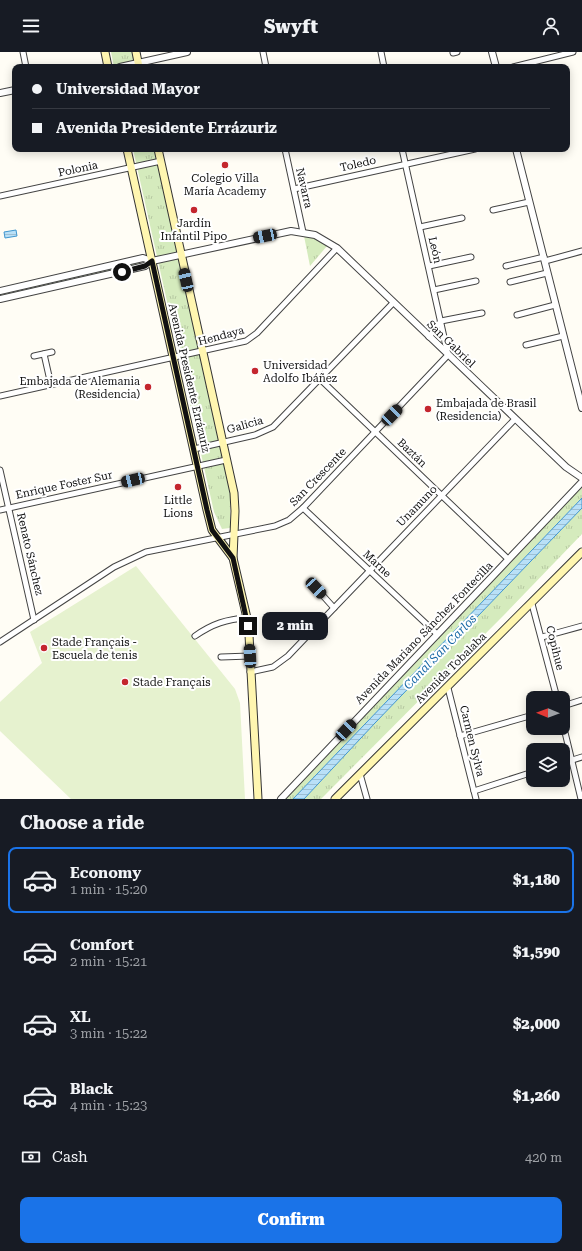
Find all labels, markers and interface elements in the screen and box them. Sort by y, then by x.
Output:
icon: menu [20,15,42,37]
icon: person [540,15,562,37]
text: Swyft [264,16,318,37]
text: Universidad Mayor [56,80,200,98]
text: Avenida Presidente Errázuriz [56,119,277,137]
street label: Toledo [339,153,378,174]
street label: Polonia [57,158,99,180]
marker: Colegio Villa María Academy [220,160,230,170]
street label: Navarra [293,166,315,210]
place label: Colegio Villa María Academy [184,172,267,198]
marker: Jardín Infantil Pipo [189,205,199,215]
place label: Jardín Infantil Pipo [161,217,228,243]
car [252,228,278,244]
street label: León [426,235,444,265]
route start [113,263,131,281]
car [177,267,195,293]
street label: Avenida Presidente Errázuriz [166,302,212,454]
street label: San Gabriel [424,318,478,371]
street label: Hendaya [197,324,245,348]
place label: Universidad Adolfo Ibáñez [263,359,337,385]
marker: Universidad Adolfo Ibáñez [250,366,260,376]
place label: Embajada de Alemania (Residencia) [20,375,140,401]
marker: Embajada de Alemania (Residencia) [143,382,153,392]
place label: Embajada de Brasil (Residencia) [436,397,537,423]
car [379,402,405,428]
marker: Embajada de Brasil (Residencia) [423,404,433,414]
street label: Galicia [225,414,265,436]
street label: Baztán [395,436,429,470]
street label: San Crescente [287,445,349,509]
street label: Enrique Foster Sur [14,468,114,502]
car [120,471,146,489]
marker: Little Lions [173,482,183,492]
street label: Unamuno [394,483,440,529]
place label: Little Lions [163,494,193,520]
street label: Renato Sánchez [14,511,46,597]
street label: Marne [360,548,394,580]
street label: Avenida Mariano Sánchez Fontecilla [352,559,496,707]
car [303,575,329,601]
water label: Canal San Carlos [401,611,480,692]
callout: 2 min [262,612,328,640]
route end [239,617,257,635]
text: 2 min [277,618,313,633]
street label: Copihue [543,624,567,672]
street label: Avenida Tobalaba [413,630,489,706]
place label: Stade Français - Escuela de tenis [52,636,137,662]
marker: Stade Français - Escuela de tenis [39,643,49,653]
car [243,644,257,668]
place label: Stade Français [133,676,210,689]
marker: Stade Français [120,677,130,687]
north arrow [526,691,570,735]
map controls [526,691,570,787]
street label: Carmen Sylva [457,704,487,778]
car [333,717,359,743]
button: layers [526,743,570,787]
text: Choose a ride [20,812,144,833]
icon: car [22,862,58,898]
text: Economy [70,864,141,882]
text: $1,180 [513,871,560,889]
text: 1 min · 15:20 [70,882,147,897]
icon: car [22,934,58,970]
text: Comfort [70,936,134,954]
text: $1,590 [513,943,560,961]
text: 2 min · 15:21 [70,954,147,969]
icon: car [22,1006,58,1042]
text: XL [70,1008,91,1026]
text: $2,000 [513,1015,560,1033]
text: 3 min · 15:22 [70,1026,147,1041]
icon: car [22,1078,58,1114]
text: Black [70,1080,113,1098]
text: $1,260 [513,1087,560,1105]
text: 4 min · 15:23 [70,1098,147,1113]
icon: cash [20,1146,42,1168]
text: Cash [52,1148,88,1166]
text: 420 m [525,1150,562,1165]
button: Confirm [20,1197,562,1243]

